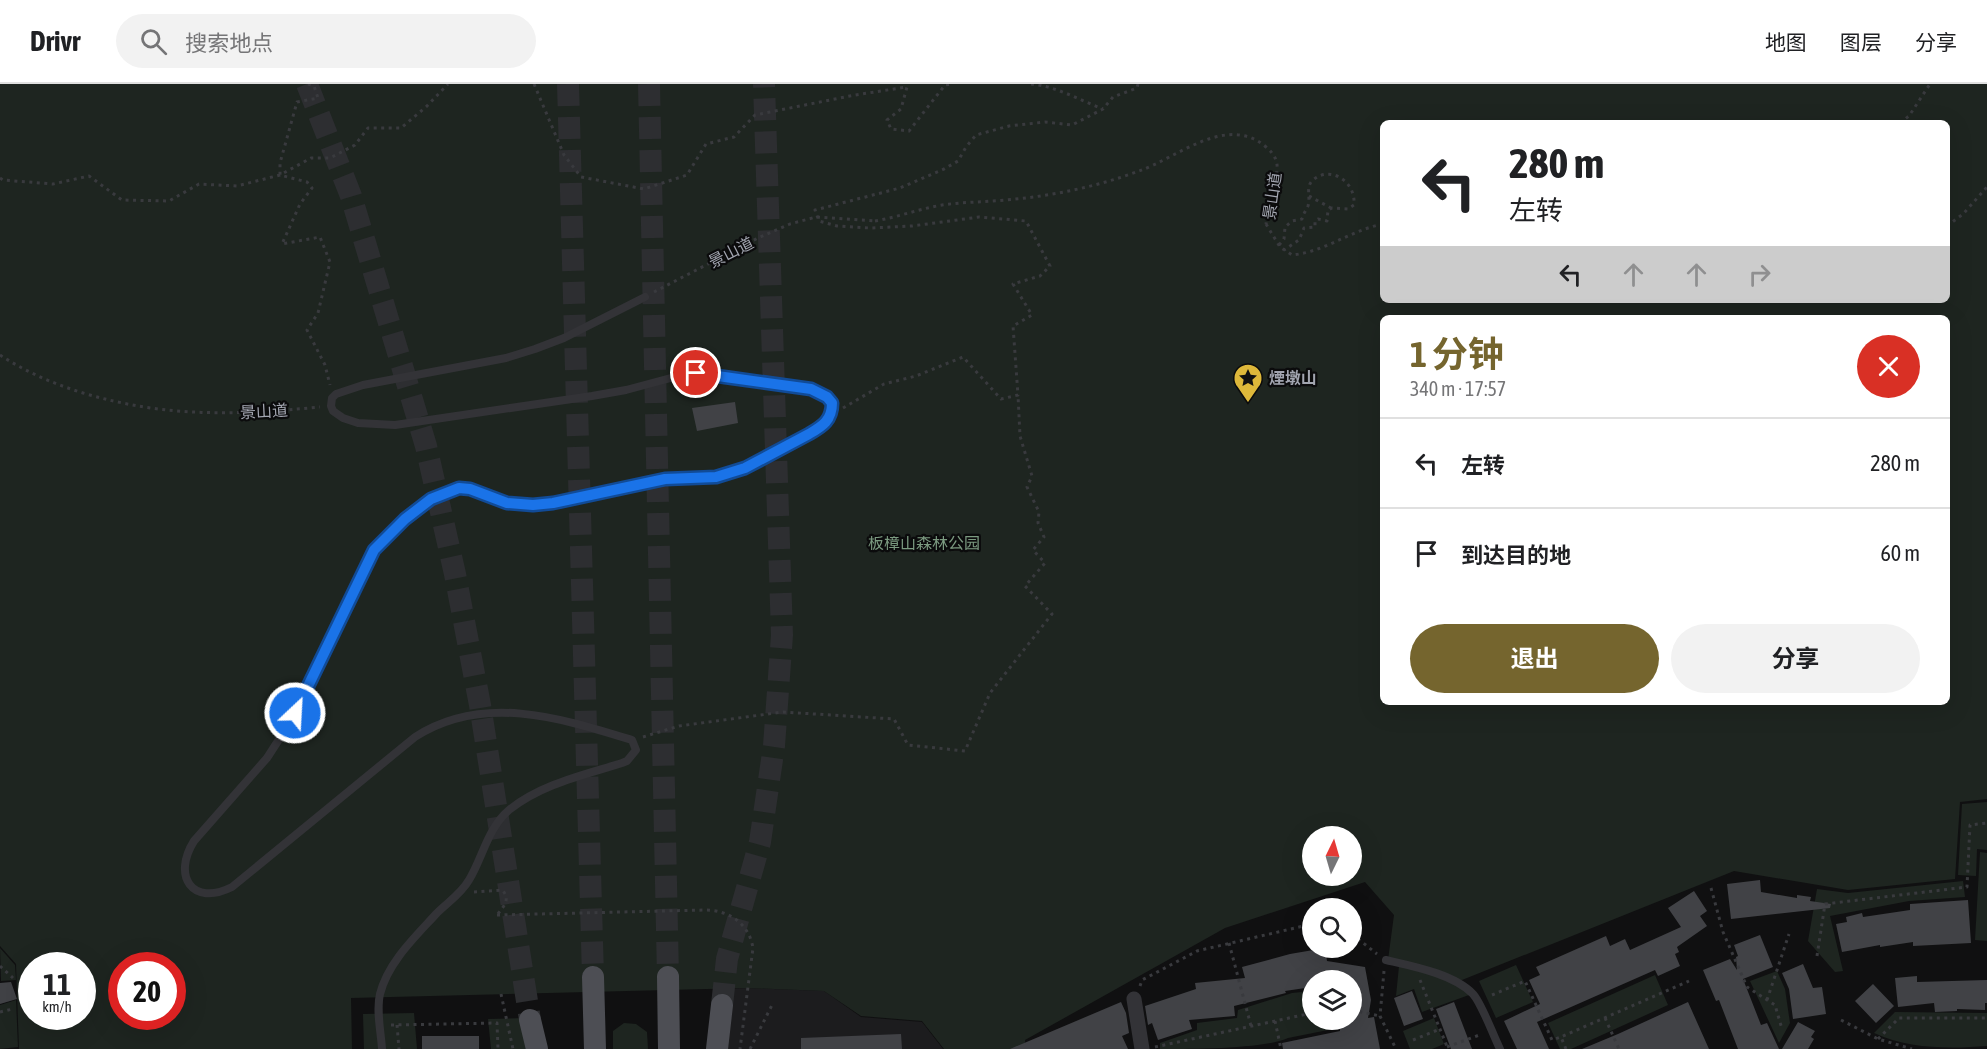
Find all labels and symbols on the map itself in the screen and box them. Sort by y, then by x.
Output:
street label: 景山道 [1260,171,1284,221]
street label: 景山道 [706,233,756,271]
pin [670,347,721,398]
place icon: 煙墩山 [1232,362,1264,404]
place label: 煙墩山 [1269,369,1317,387]
street label: 景山道 [240,401,288,421]
park label: 板樟山森林公园 [868,534,980,552]
position arrow [263,681,327,745]
north arrow [1302,826,1362,886]
speed limit sign: 20 [108,952,186,1030]

